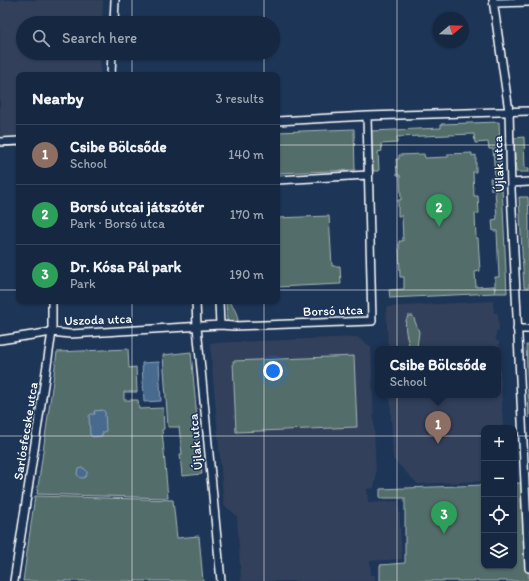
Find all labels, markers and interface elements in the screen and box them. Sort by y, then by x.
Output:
north arrow [433,12,469,48]
search box [16,16,280,60]
icon: search [30,27,52,49]
text: Search here [62,29,137,47]
text: Nearby [32,88,84,108]
text: 3 results [215,91,264,106]
street label: Újlak utca [490,135,507,193]
text: Csibe Bölcsőde [70,138,167,156]
text: 1 [42,147,48,162]
text: 140 m [228,147,264,162]
text: School [70,156,107,171]
pin: 2 [426,194,452,227]
text: Borsó utcai játszótér [70,198,204,216]
text: 2 [42,207,48,222]
text: 170 m [230,207,264,222]
text: Park · Borsó utca [70,216,165,231]
text: Dr. Kósa Pál park [70,258,181,276]
text: 3 [41,267,49,282]
text: 190 m [229,267,264,282]
text: Park [70,276,96,291]
street label: Borsó utca [303,302,364,319]
street label: Uszoda utca [64,311,133,328]
popup [375,346,501,398]
text: Csibe Bölcsőde [390,356,486,374]
your location [263,361,283,381]
text: School [390,374,427,389]
street label: Sarlósfecske utca [10,381,41,481]
pin: 1 [425,411,451,444]
street label: Újlak utca [186,413,205,471]
map controls [481,425,517,569]
button: + [481,425,517,461]
button: − [481,461,517,497]
button: locate [481,497,517,533]
pin: 3 [431,501,457,534]
button: layers [481,533,517,569]

